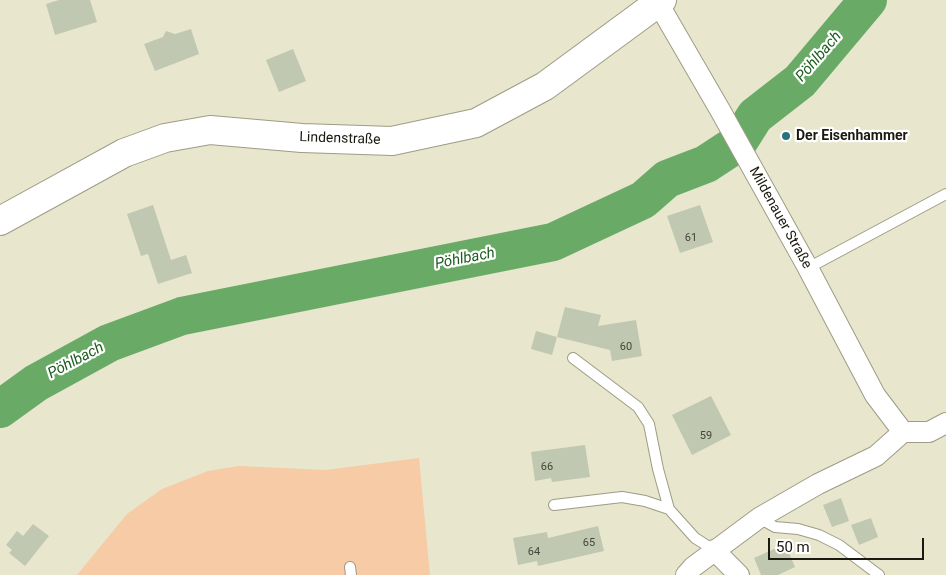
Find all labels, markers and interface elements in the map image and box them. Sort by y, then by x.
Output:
water label: Pöhlbach [792,28,846,86]
place label: Der Eisenhammer [796,128,908,144]
street label: Lindenstraße [299,129,381,149]
marker: Der Eisenhammer [780,130,792,142]
street label: Mildenauer Straße [745,164,815,272]
house number: 61 [685,231,697,245]
water label: Pöhlbach [434,244,496,274]
water label: Pöhlbach [45,339,107,383]
house number: 60 [620,340,632,354]
house number: 59 [700,429,712,443]
house number: 66 [541,460,553,474]
scale bar [771,528,927,560]
house number: 65 [583,536,595,550]
text: 50 m [776,538,810,556]
house number: 64 [528,545,540,559]

